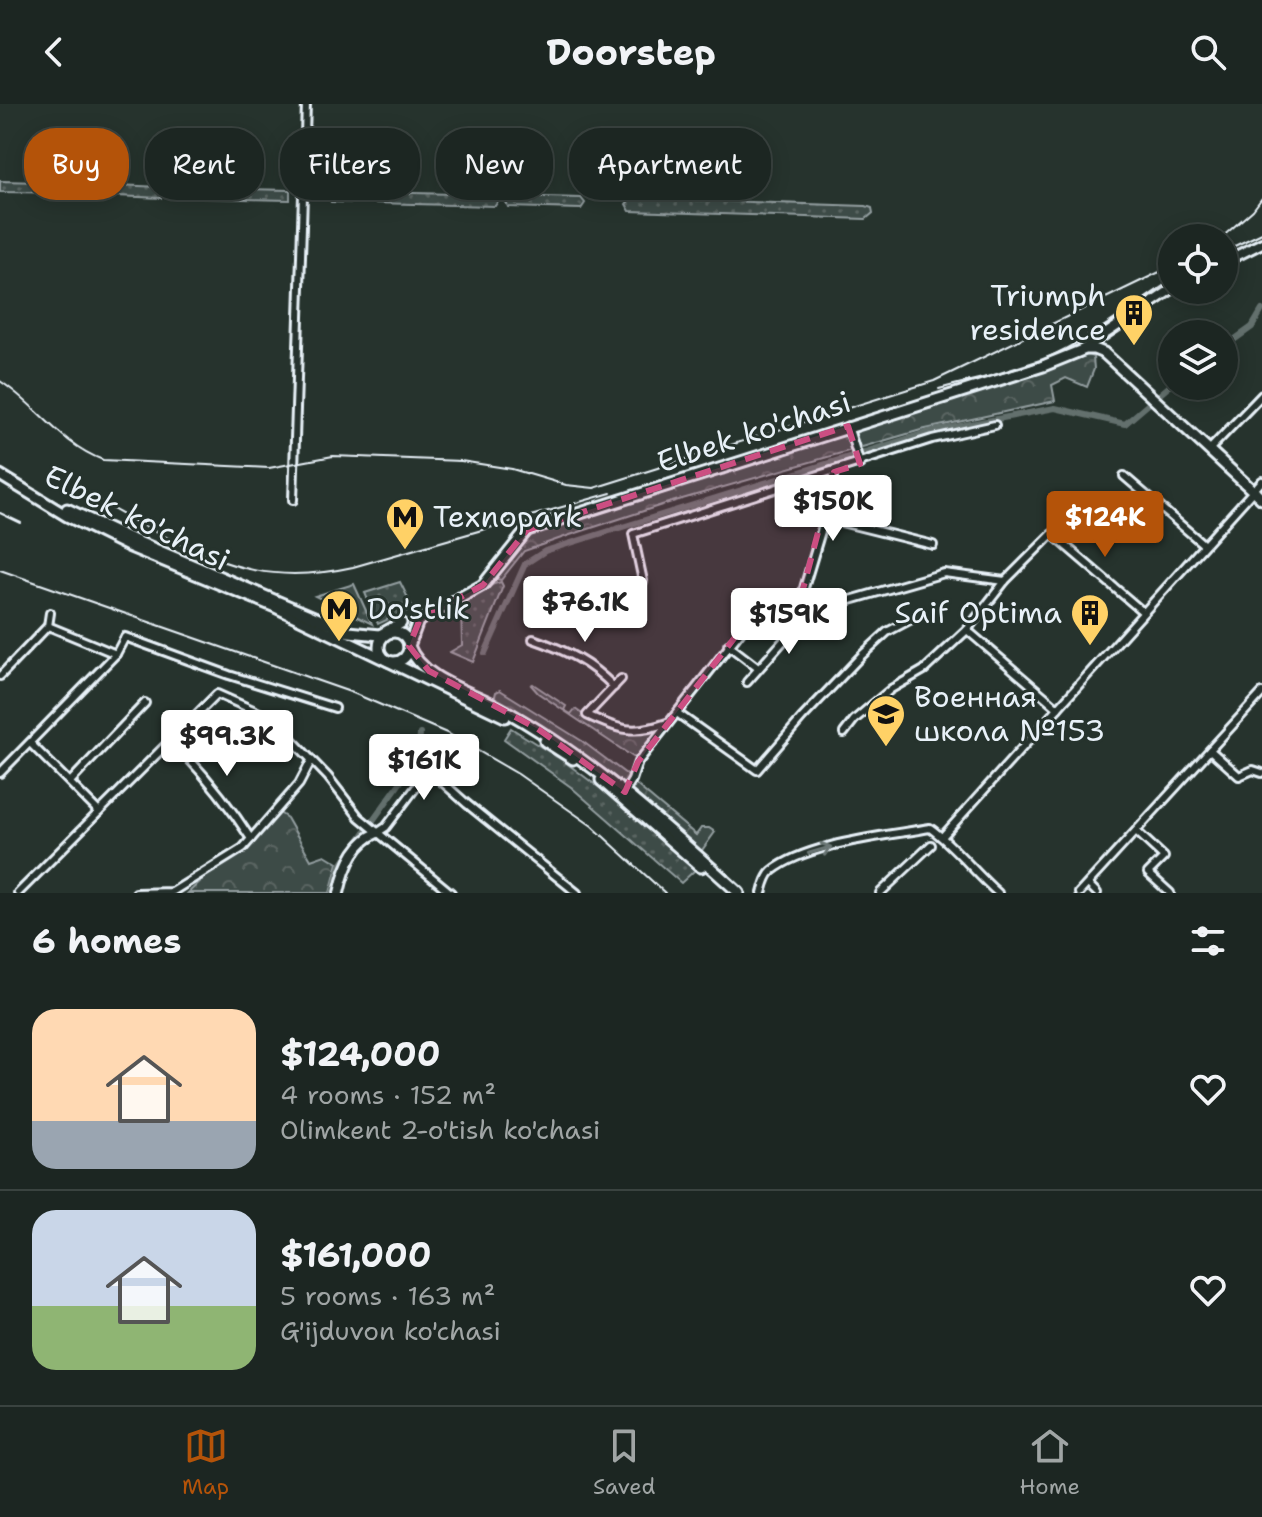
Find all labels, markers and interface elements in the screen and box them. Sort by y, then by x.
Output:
text: Doorstep [546,28,716,77]
icon: back [32,30,76,74]
icon: search [1186,30,1230,74]
chip: Buy [24,128,129,200]
chip: Rent [145,128,264,200]
chip: Filters [280,128,420,200]
chip: New [436,128,553,200]
chip: Apartment [569,128,771,200]
map controls [1158,224,1238,400]
button: locate [1158,224,1238,304]
place label: Triumph residence [969,275,1106,350]
building icon: Triumph residence [1113,292,1155,347]
button: layers [1158,320,1238,400]
street label: Elbek ko'chasi [652,381,856,482]
street label: Elbek ko'chasi [38,455,237,580]
pin: $150K [777,475,889,543]
text: $150K [793,483,873,518]
pin: $124K [1049,491,1161,559]
metro station icon: Texnopark [384,496,426,551]
place label: Texnopark [433,496,582,537]
text: $124K [1064,499,1146,534]
pin: $76.1K [520,576,650,644]
text: $76.1K [541,584,629,619]
metro station icon: Do'stlik [318,588,360,643]
place label: Do'stlik [367,588,470,629]
pin: $159K [733,588,845,656]
place label: Saif Optima [894,592,1062,633]
building icon: Saif Optima [1069,592,1111,647]
text: $159K [749,596,829,631]
place label: Военная школа №153 [914,676,1105,751]
school or university icon: Военная школа №153 [865,693,907,748]
pin: $99.3K [162,710,292,778]
text: $99.3K [179,718,275,753]
pin: $161K [368,734,480,802]
text: $161K [387,742,461,777]
one-way arrow [807,842,833,857]
text: 6 homes [32,918,181,964]
icon: filters [1186,919,1230,963]
text: $124,000 [280,1031,441,1077]
icon: home [96,1041,192,1137]
icon: heart [1186,1067,1230,1111]
text: 4 rooms · 152 m² [280,1077,496,1112]
text: Olimkent 2-o'tish ko'chasi [280,1112,600,1147]
text: $161,000 [280,1232,431,1278]
icon: home [96,1242,192,1338]
icon: heart [1186,1268,1230,1312]
text: 5 rooms · 163 m² [280,1278,495,1313]
text: G'ijduvon ko'chasi [280,1313,501,1348]
tab: Map [182,1424,229,1501]
tab: Saved [593,1424,656,1501]
tab: Home [1020,1424,1080,1501]

